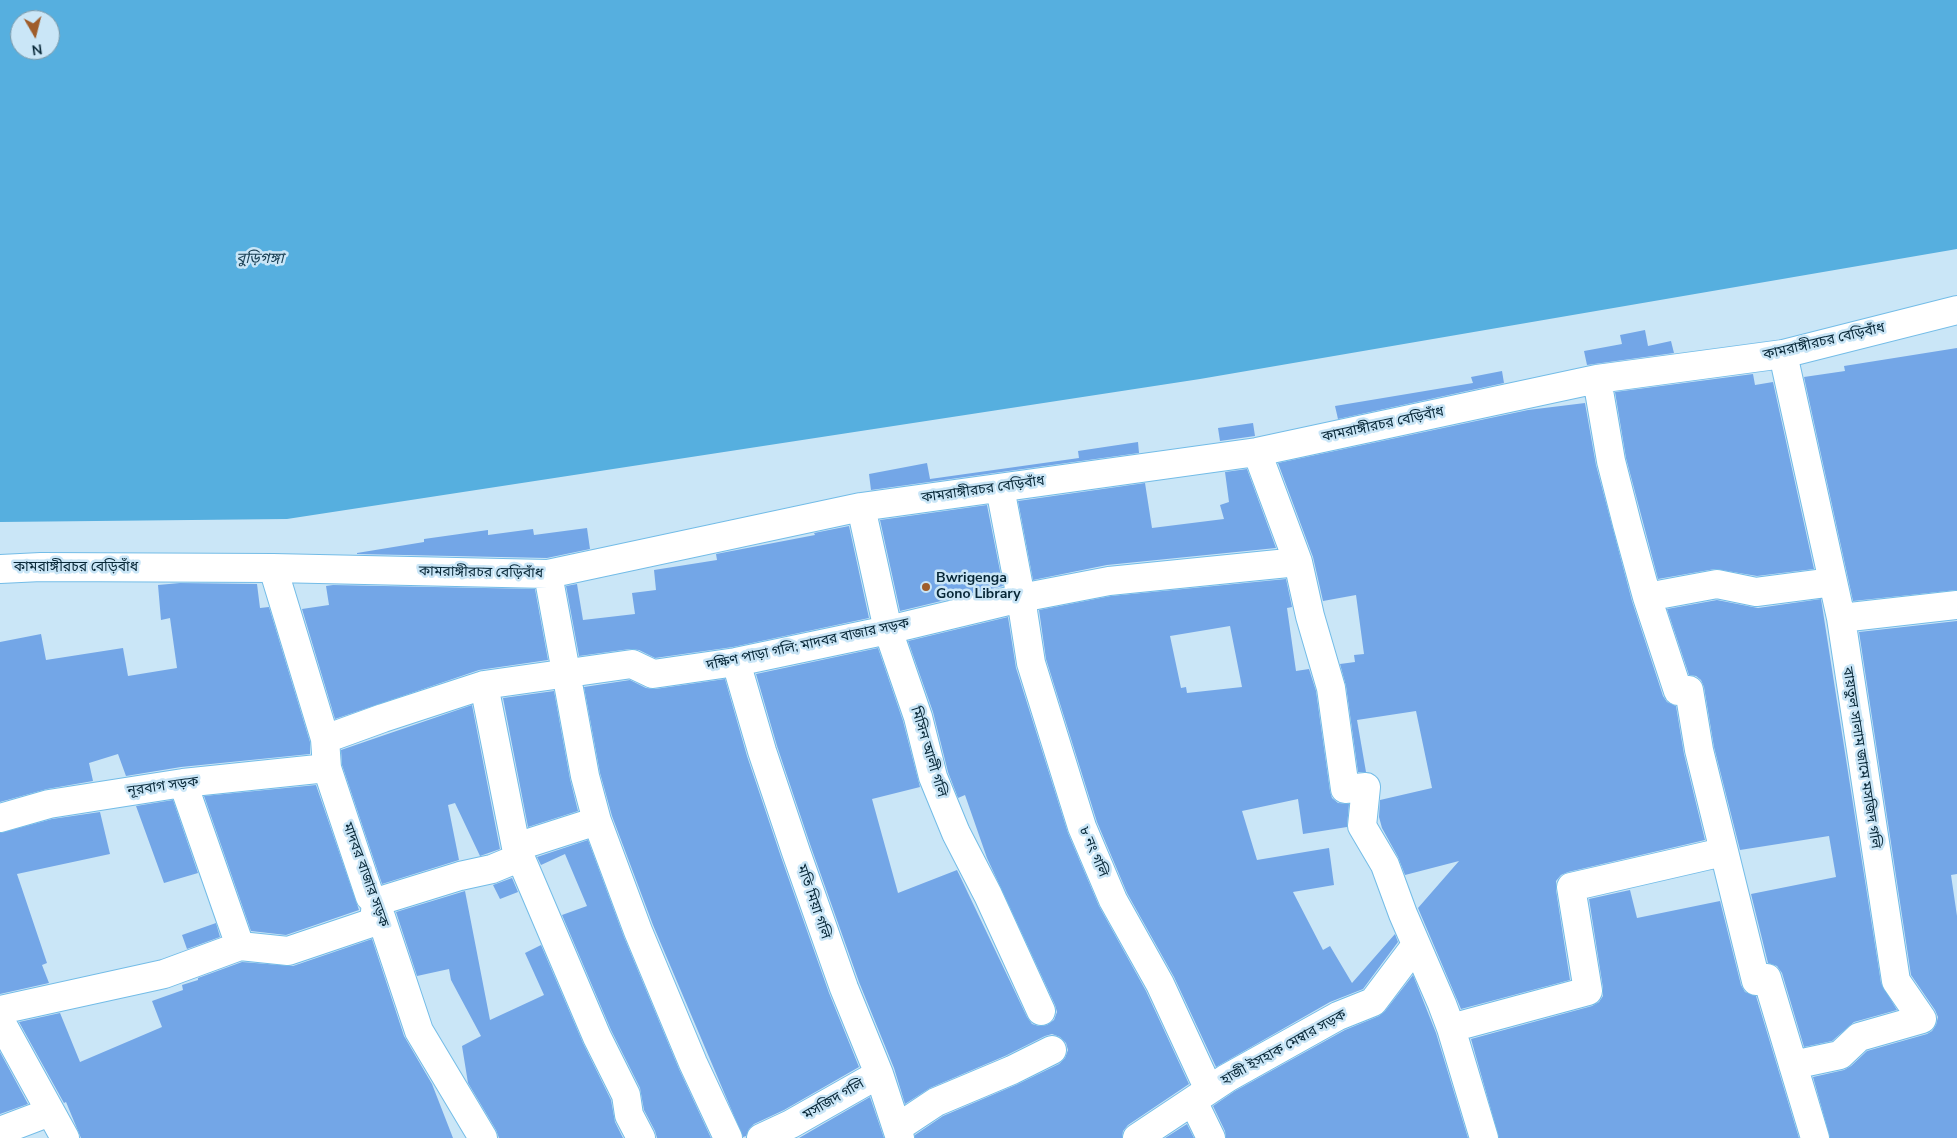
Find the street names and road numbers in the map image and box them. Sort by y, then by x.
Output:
street label: কামরাঙ্গীরচর বেড়িবাঁধ [1762,320,1886,364]
street label: কামরাঙ্গীরচর বেড়িবাঁধ [1320,404,1446,446]
street label: কামরাঙ্গীরচর বেড়িবাঁধ [920,473,1046,507]
street label: কামরাঙ্গীরচর বেড়িবাঁধ [14,560,138,576]
street label: কামরাঙ্গীরচর বেড়িবাঁধ [419,564,543,582]
street label: দক্ষিণ পাড়া গলি; মাদবর বাজার সড়ক [705,615,911,675]
street label: বায়তুল সালাম জামে মসজিদ গলি [1838,666,1884,850]
street label: মিসিন আলী গলি [906,705,950,799]
street label: নূরবাগ সড়ক [126,774,200,800]
street label: মাদবর বাজার সড়ক [338,820,392,930]
street label: ৮ নং গলি [1075,824,1111,880]
street label: মতি মিয়া গলি [792,863,834,941]
street label: হাজী ইসহাক মেম্বার সড়ক [1219,1007,1349,1089]
street label: মসজিদ গলি [801,1076,867,1124]

